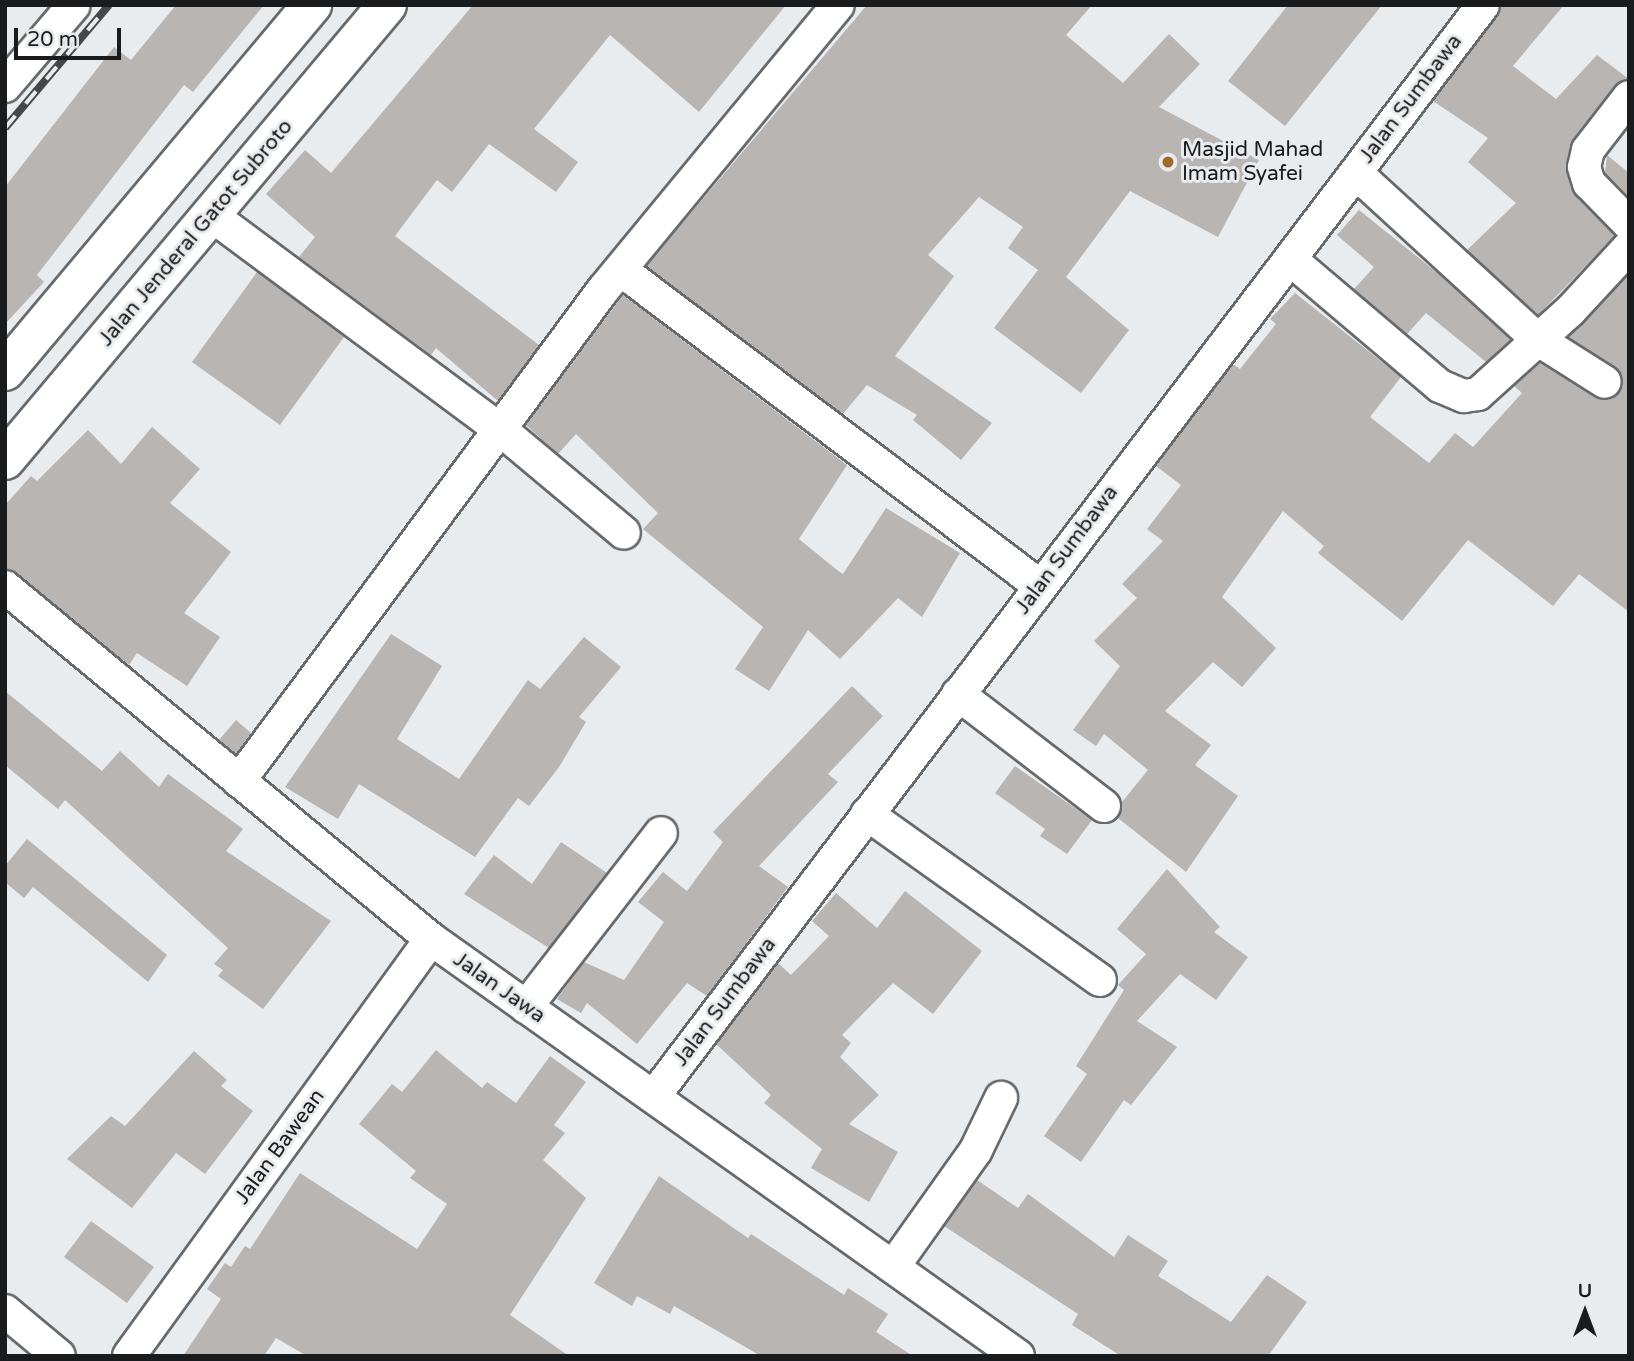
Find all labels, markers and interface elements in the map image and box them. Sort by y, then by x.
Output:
scale bar [18,14,124,58]
text: 20 m [27,27,78,52]
street label: Jalan Sumbawa [1354,30,1468,168]
street label: Jalan Jenderal Gatot Subroto [94,114,298,352]
place label: Masjid Mahad Imam Syafei [1182,137,1323,187]
marker: Masjid Mahad Imam Syafei [1160,154,1176,170]
street label: Jalan Sumbawa [1010,481,1124,619]
street label: Jalan Sumbawa [668,933,782,1071]
street label: Jalan Jawa [448,947,550,1029]
street label: Jalan Bawean [230,1085,330,1209]
north arrow [1550,1277,1620,1347]
text: U [1578,1280,1592,1302]

